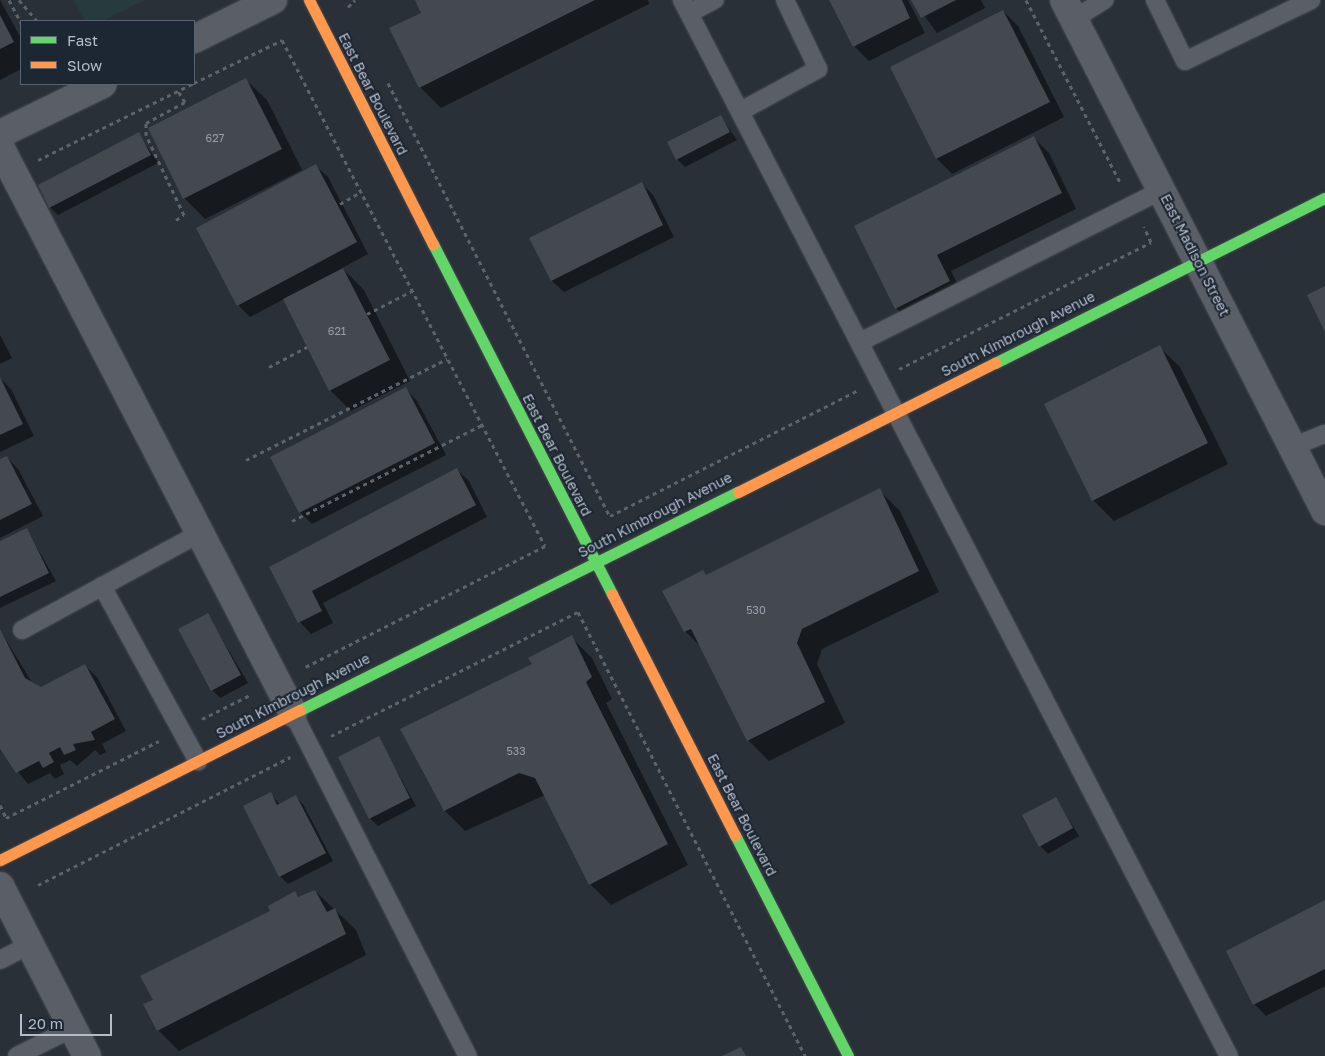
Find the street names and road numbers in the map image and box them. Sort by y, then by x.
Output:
street label: East Bear Boulevard [335,30,411,158]
street label: East Madison Street [1157,191,1233,319]
street label: South Kimbrough Avenue [938,288,1098,380]
street label: East Bear Boulevard [519,391,595,519]
street label: South Kimbrough Avenue [575,469,735,561]
street label: South Kimbrough Avenue [213,650,373,742]
street label: East Bear Boulevard [704,751,780,879]

